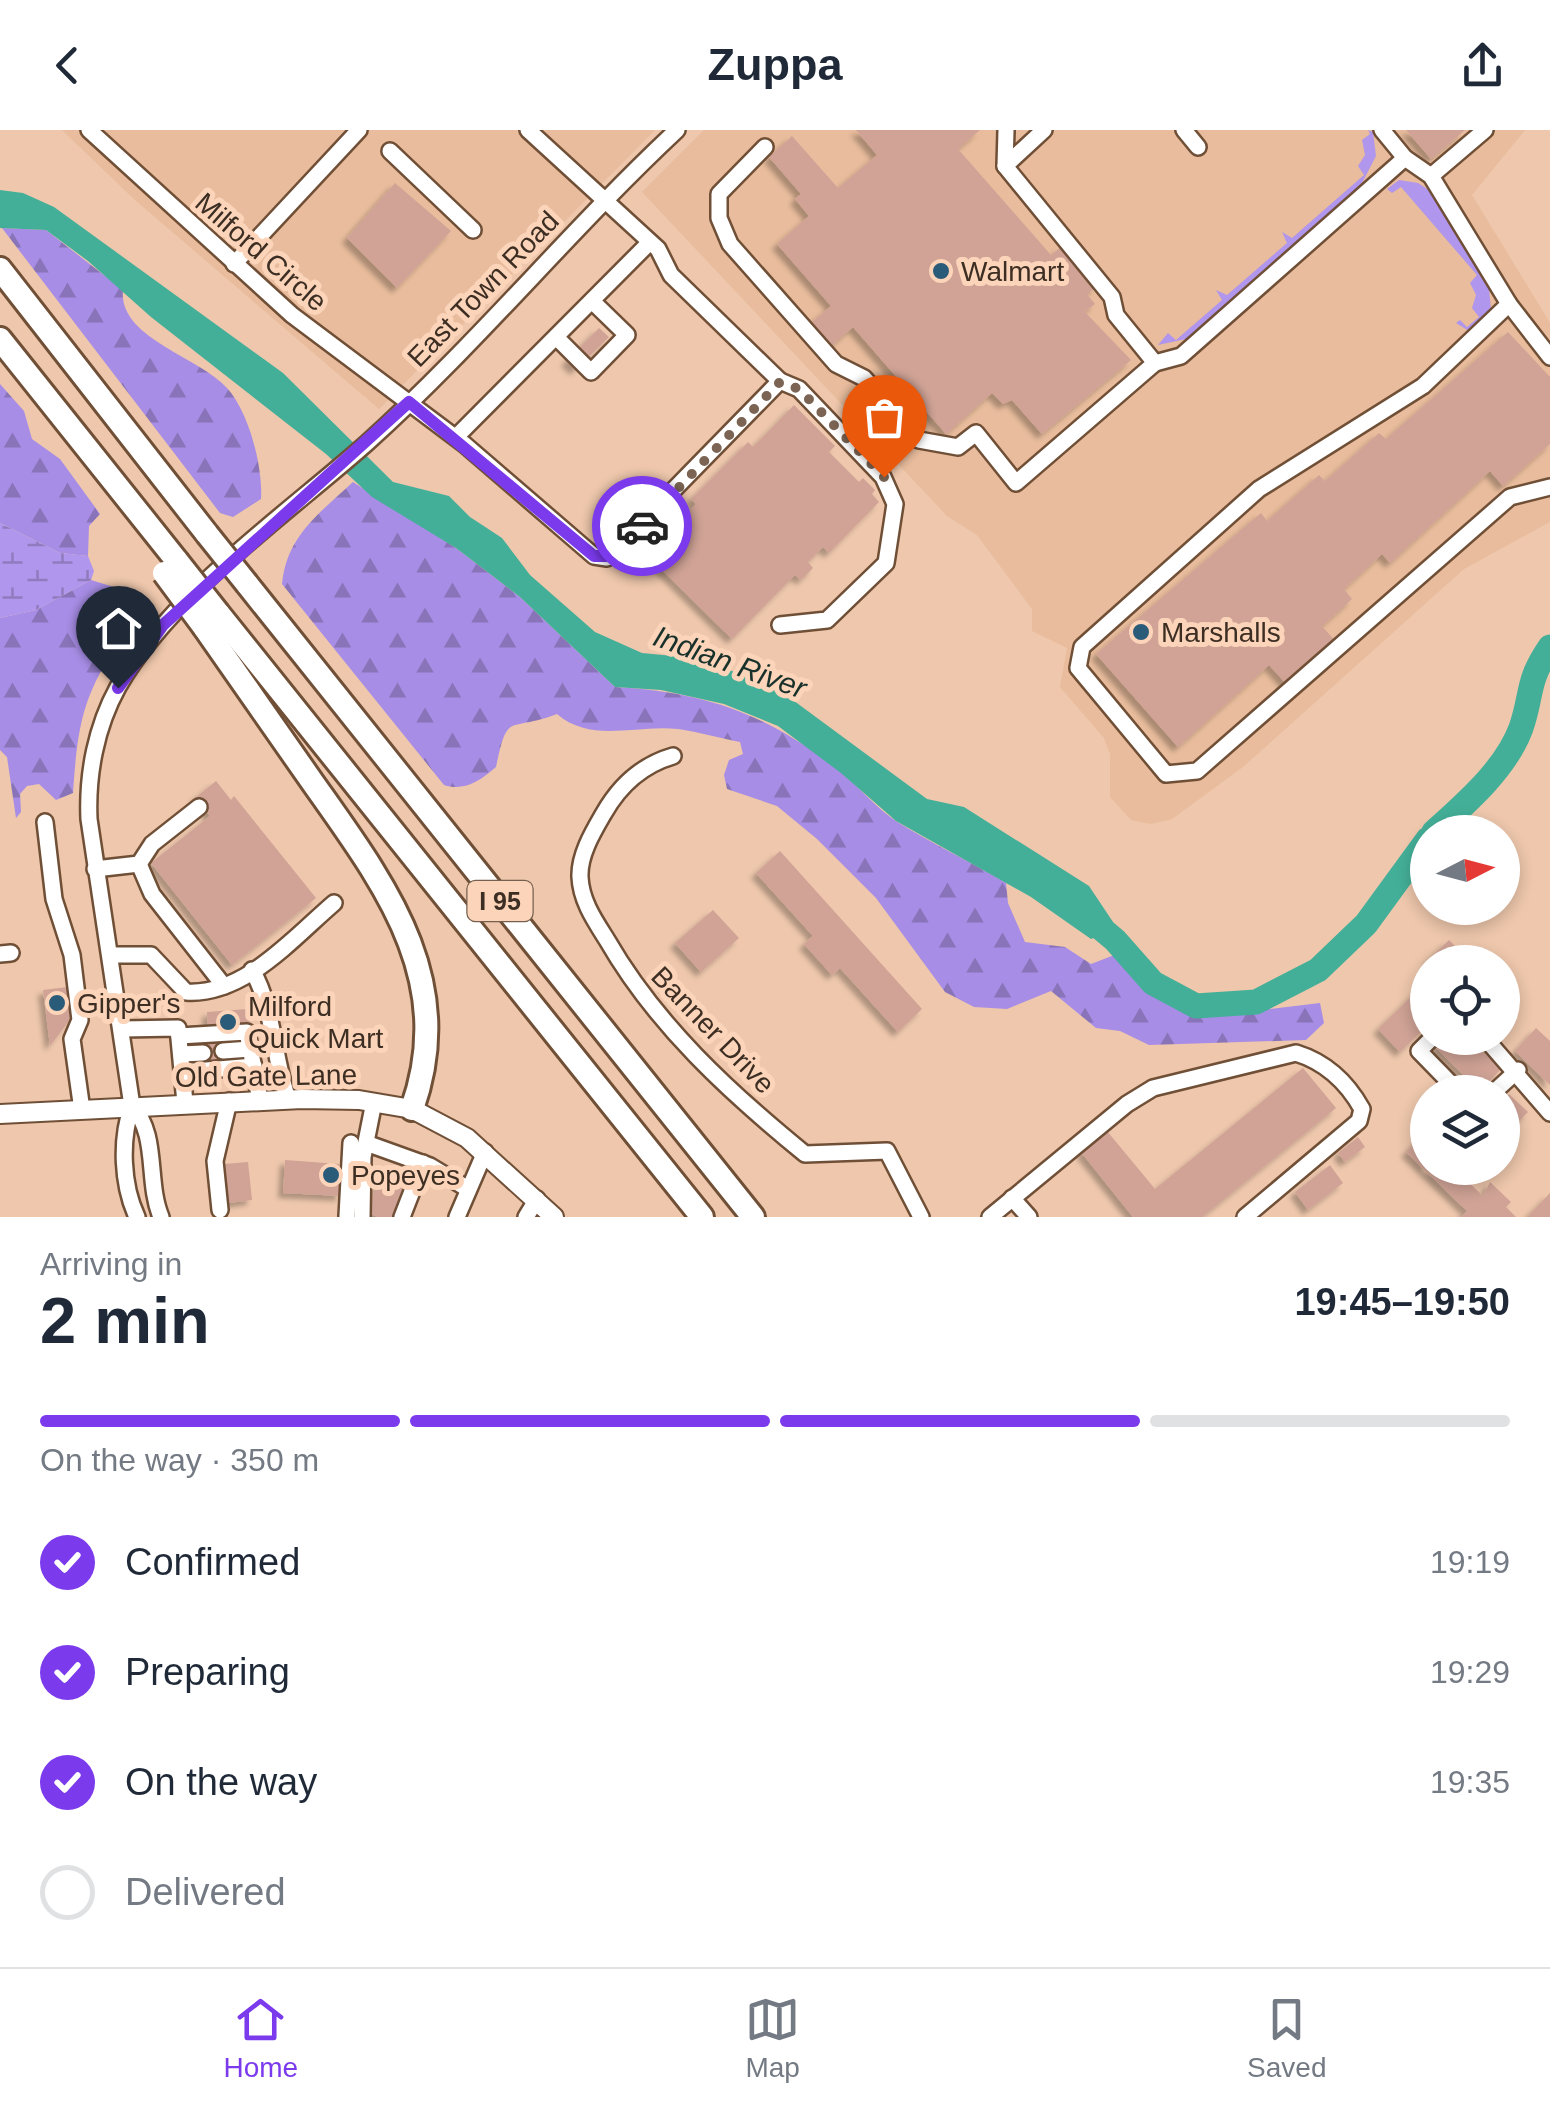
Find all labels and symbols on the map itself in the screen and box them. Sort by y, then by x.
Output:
street label: Milford Circle [189,187,333,317]
street label: East Town Road [401,205,565,373]
place label: Walmart [961,256,1064,287]
marker: Walmart [930,260,952,282]
pin [842,375,927,478]
courier [592,476,692,576]
pin [76,586,161,689]
place label: Marshalls [1161,617,1281,648]
water label: Indian River [649,619,812,705]
marker: Marshalls [1130,621,1152,643]
north arrow [1410,815,1520,925]
road number: I 95 [468,881,532,921]
street label: Banner Drive [645,960,781,1100]
place label: Gipper's [77,988,180,1019]
place label: Milford Quick Mart [248,991,384,1054]
marker: Gipper's [46,992,68,1014]
marker: Milford Quick Mart [217,1011,239,1033]
street label: Old Gate Lane [175,1059,357,1093]
place label: Popeyes [351,1160,460,1191]
marker: Popeyes [320,1164,342,1186]

